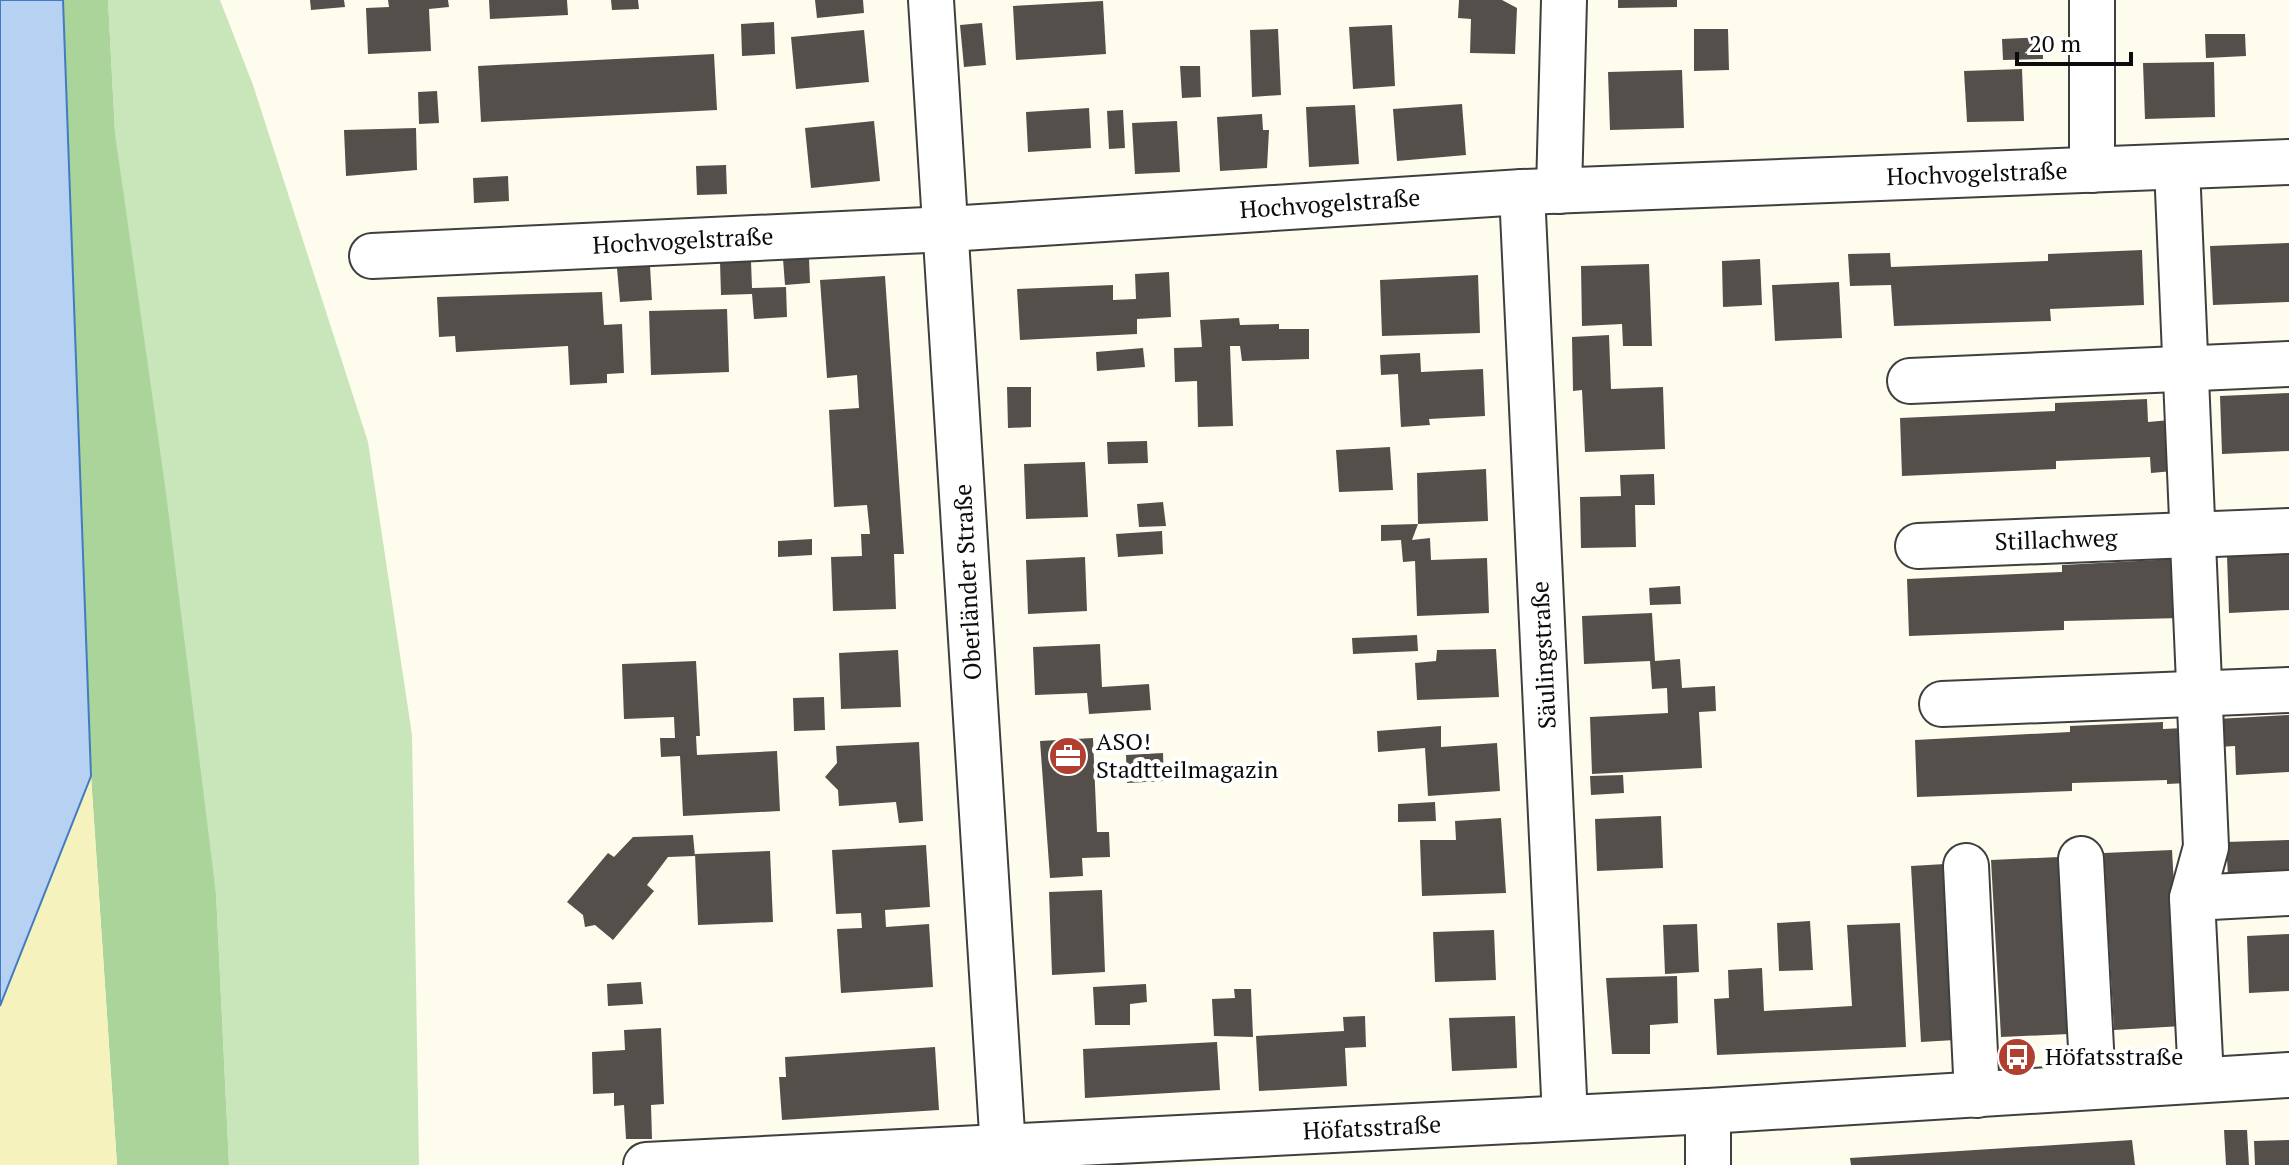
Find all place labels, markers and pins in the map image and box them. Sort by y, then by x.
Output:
place label: ASO! Stadtteilmagazin [1096,725,1278,785]
office icon: ASO! Stadtteilmagazin [1047,735,1089,777]
bus stop icon: Höfatsstraße [1996,1036,2038,1078]
place label: Höfatsstraße [2045,1040,2183,1072]

